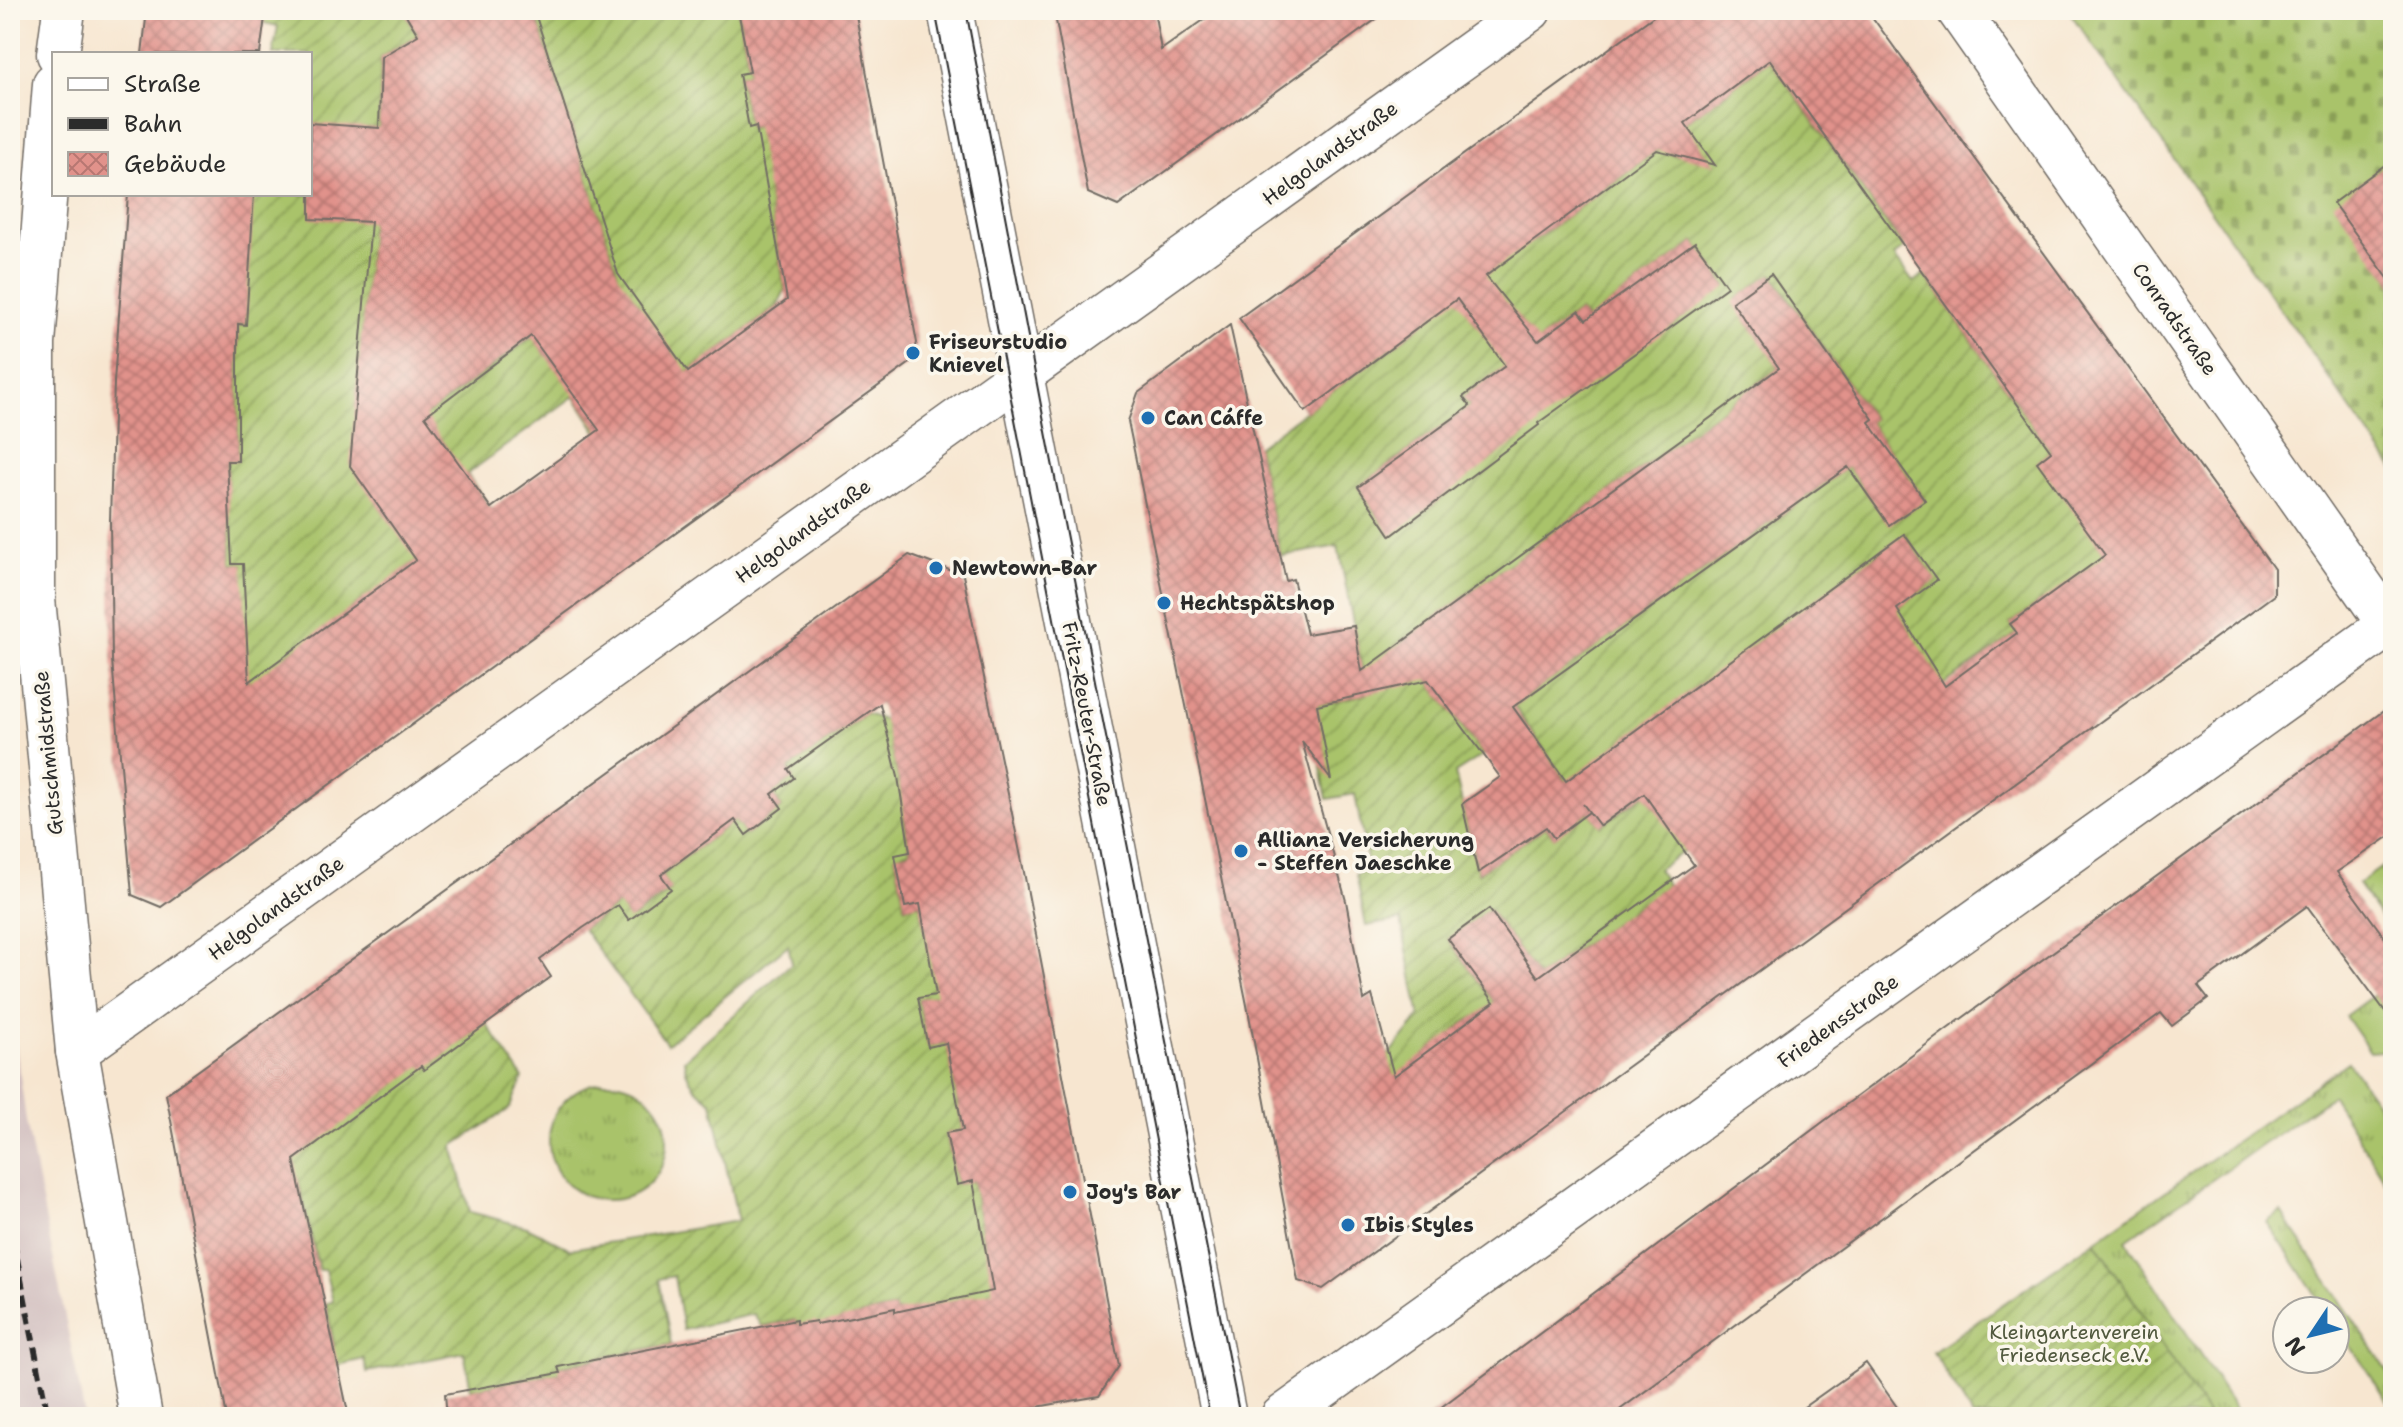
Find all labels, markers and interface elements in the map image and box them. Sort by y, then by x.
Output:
legend [52,52,312,196]
text: Straße [124,68,201,100]
street label: Helgolandstraße [1257,95,1403,211]
text: Bahn [124,108,182,140]
text: Gebäude [124,148,226,180]
street label: Conradstraße [2127,258,2223,380]
place label: Friseurstudio Knievel [929,329,1067,378]
marker: Friseurstudio Knievel [904,344,922,362]
place label: Can Cáffe [1164,405,1263,431]
marker: Can Cáffe [1139,409,1157,427]
street label: Helgolandstraße [730,473,876,589]
place label: Newtown-Bar [952,555,1097,581]
marker: Newtown-Bar [927,559,945,577]
place label: Hechtspätshop [1180,590,1335,616]
marker: Hechtspätshop [1155,594,1173,612]
street label: Fritz-Reuter-Straße [1056,619,1118,809]
street label: Gutschmidstraße [28,670,68,836]
place label: Allianz Versicherung - Steffen Jaeschke [1257,827,1474,876]
marker: Allianz Versicherung - Steffen Jaeschke [1232,842,1250,860]
street label: Helgolandstraße [203,850,349,966]
street label: Friedensstraße [1772,968,1904,1074]
place label: Joy's Bar [1086,1179,1182,1205]
marker: Joy's Bar [1061,1183,1079,1201]
place label: Ibis Styles [1364,1212,1474,1238]
marker: Ibis Styles [1339,1216,1357,1234]
north arrow [2271,1295,2351,1375]
park label: Kleingartenverein Friedenseck e.V. [1989,1319,2159,1368]
text: N [2278,1331,2312,1362]

